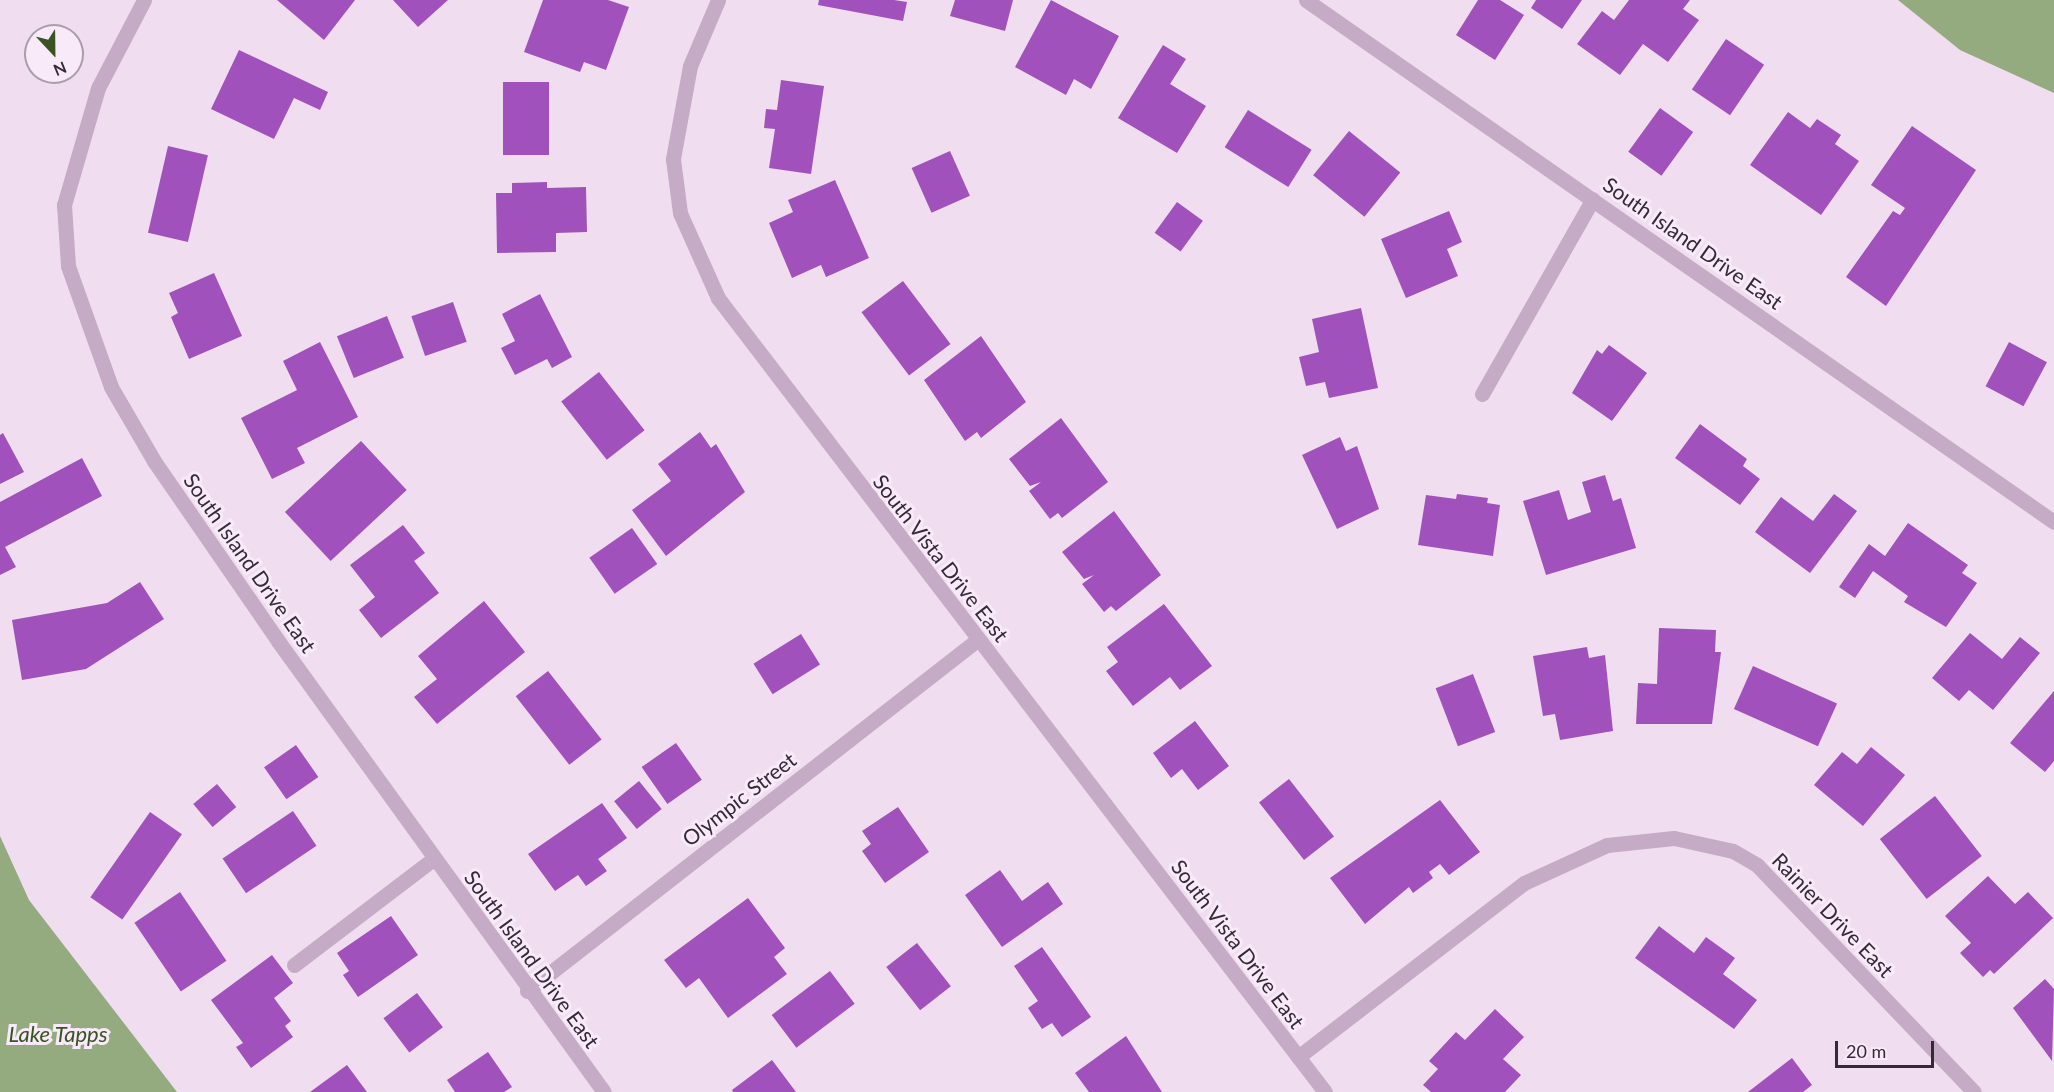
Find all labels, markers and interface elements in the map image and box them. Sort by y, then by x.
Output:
north arrow [24,24,84,84]
text: N [51,58,69,80]
street label: South Island Drive East [1599,172,1787,314]
street label: South Island Drive East [179,469,321,657]
street label: South Vista Drive East [868,469,1014,647]
street label: Olympic Street [677,747,801,851]
street label: Rainier Drive East [1767,847,1899,983]
street label: South Vista Drive East [1166,854,1310,1034]
street label: South Island Drive East [459,865,605,1053]
water label: Lake Tapps [8,1021,108,1047]
scale bar [1838,1029,1937,1067]
text: 20 m [1846,1040,1886,1062]

